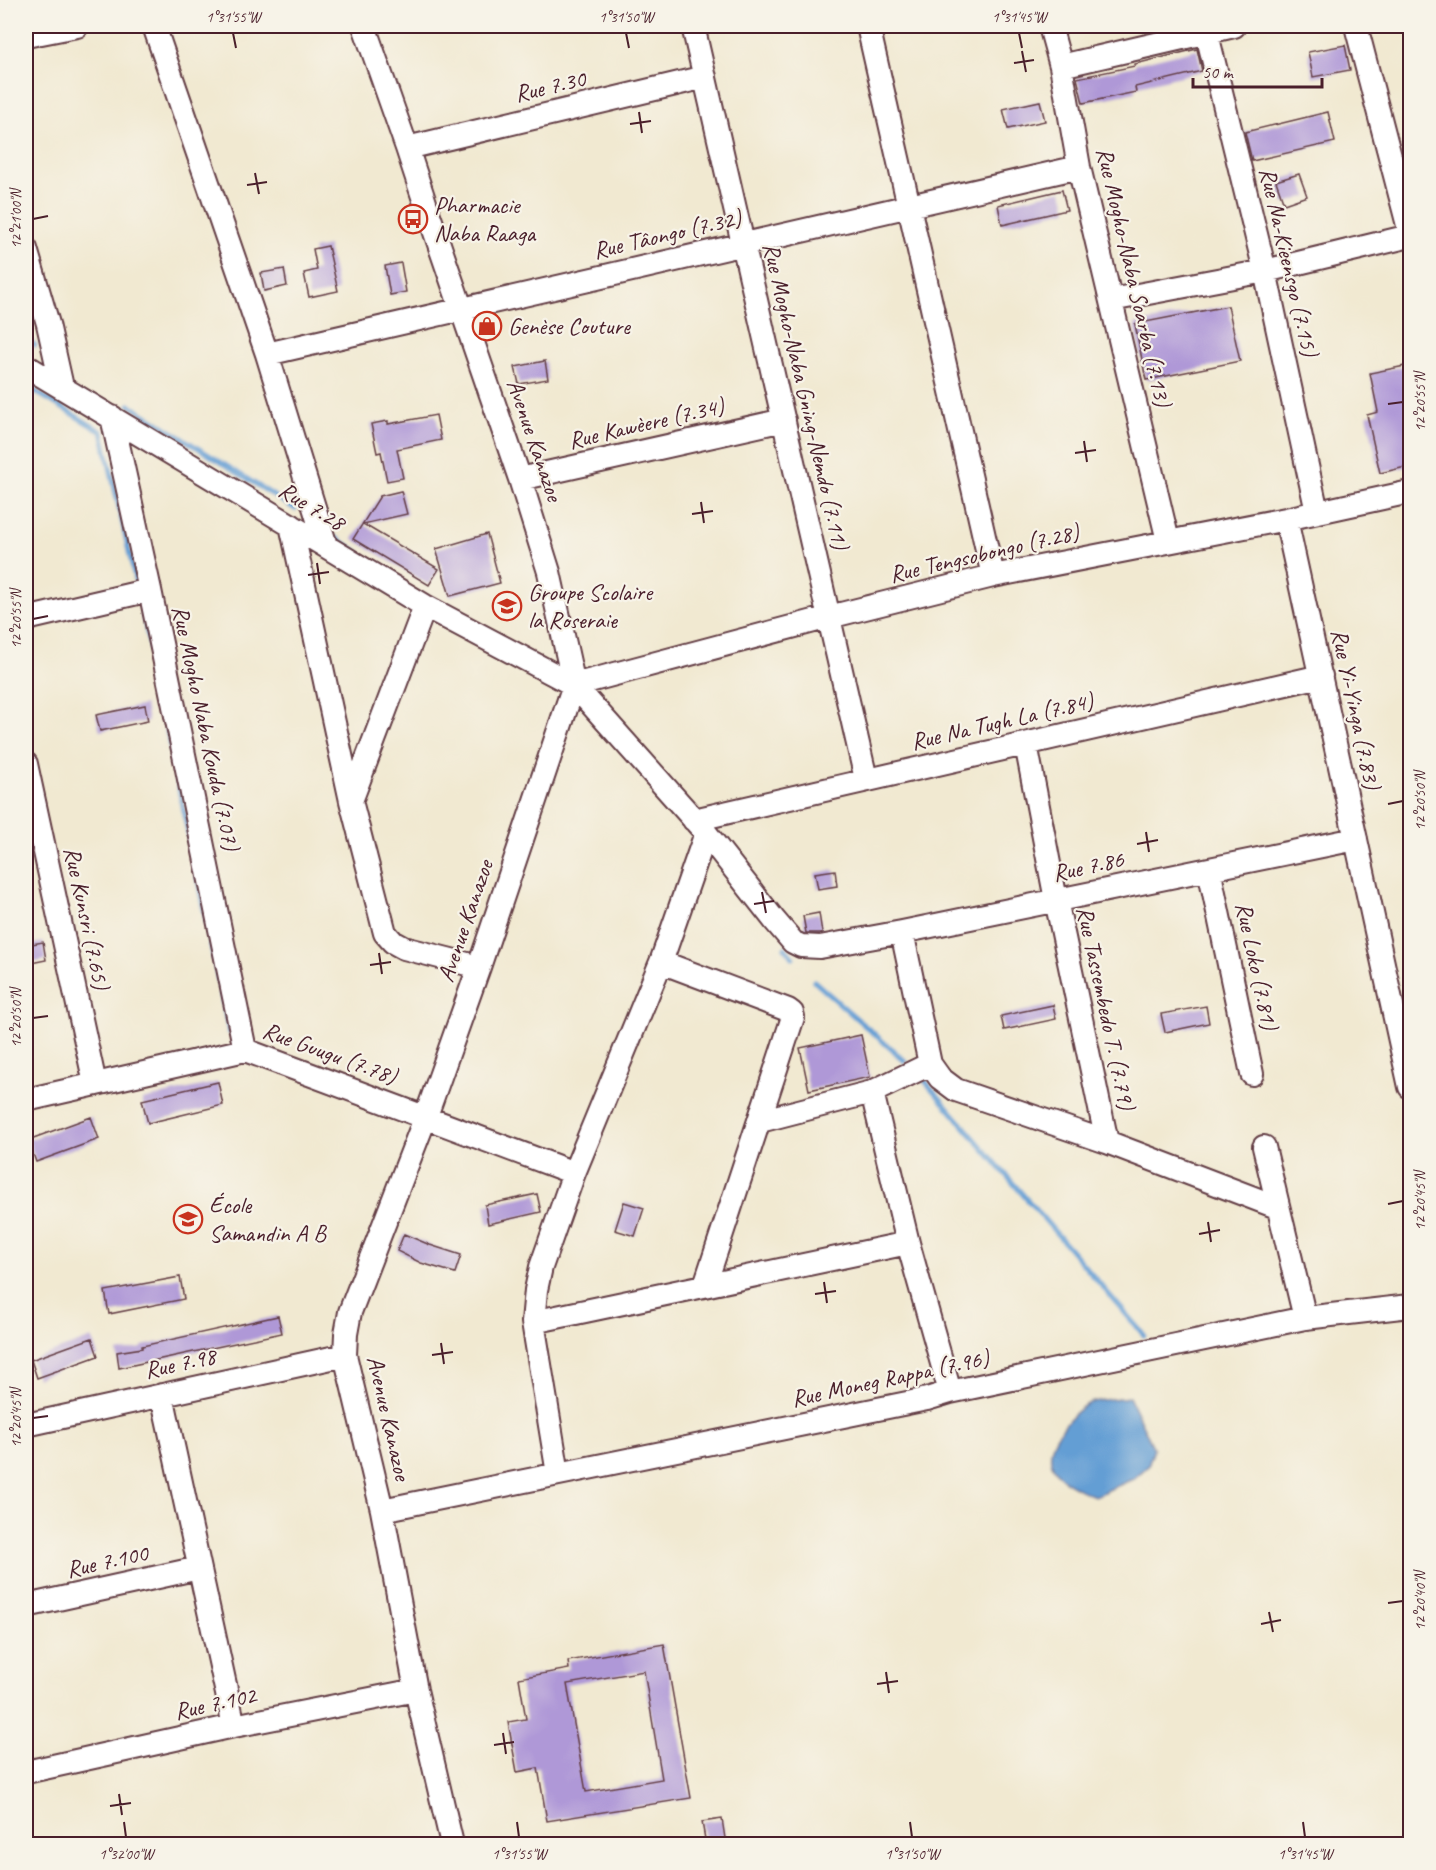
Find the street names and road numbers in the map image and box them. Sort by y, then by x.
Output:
street label: Rue 7.30 [512,63,590,109]
street label: Rue Mogho-Naba Soarba (7.13) [1090,145,1179,411]
street label: Rue Na-Kieensgo (7.15) [1253,165,1326,360]
street label: Rue Tâongo (7.32) [590,202,745,266]
street label: Rue Mogho-Naba Gning-Nemdo (7.11) [756,240,856,553]
street label: Avenue Kanazoe [500,375,571,507]
street label: Rue Kawèere (7.34) [565,390,728,455]
street label: Rue 7.28 [273,475,352,538]
street label: Rue Tengsobongo (7.28) [886,516,1083,589]
street label: Rue Mogho Naba Kouda (7.07) [165,603,247,854]
street label: Rue Yi-Yinga (7.83) [1324,626,1388,793]
street label: Rue Na Tugh La (7.84) [908,685,1097,757]
street label: Rue Kunsri (7.65) [57,844,117,993]
street label: Rue 7.86 [1050,844,1127,888]
street label: Avenue Kanazoe [430,854,501,986]
street label: Rue Loko (7.81) [1229,899,1285,1034]
street label: Rue Tassembedo T. (7.79) [1070,904,1142,1114]
street label: Rue Guugu (7.78) [259,1015,402,1092]
street label: Rue 7.98 [142,1340,220,1385]
street label: Rue Moneg Rappa (7.96) [788,1342,993,1414]
street label: Avenue Kanazoe [360,1353,418,1485]
street label: Rue 7.100 [63,1537,153,1584]
street label: Rue 7.102 [171,1679,261,1726]

